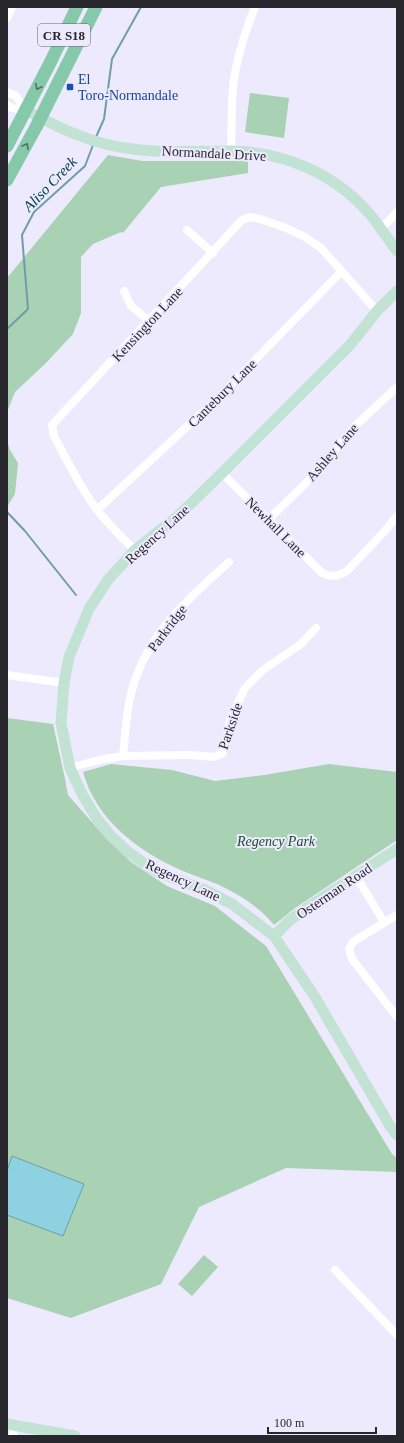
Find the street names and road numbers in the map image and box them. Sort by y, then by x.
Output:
road number: CR S18 [38,24,90,46]
street label: Normandale Drive [161,143,267,164]
street label: Kensington Lane [109,284,186,365]
street label: Cantebury Lane [185,356,259,430]
street label: Ashley Lane [303,421,361,484]
street label: Newhall Lane [242,494,309,561]
street label: Regency Lane [122,502,192,567]
street label: Parkridge [145,602,190,655]
street label: Parkside [216,701,245,751]
street label: Regency Lane [143,857,222,904]
street label: Osterman Road [294,861,375,922]

